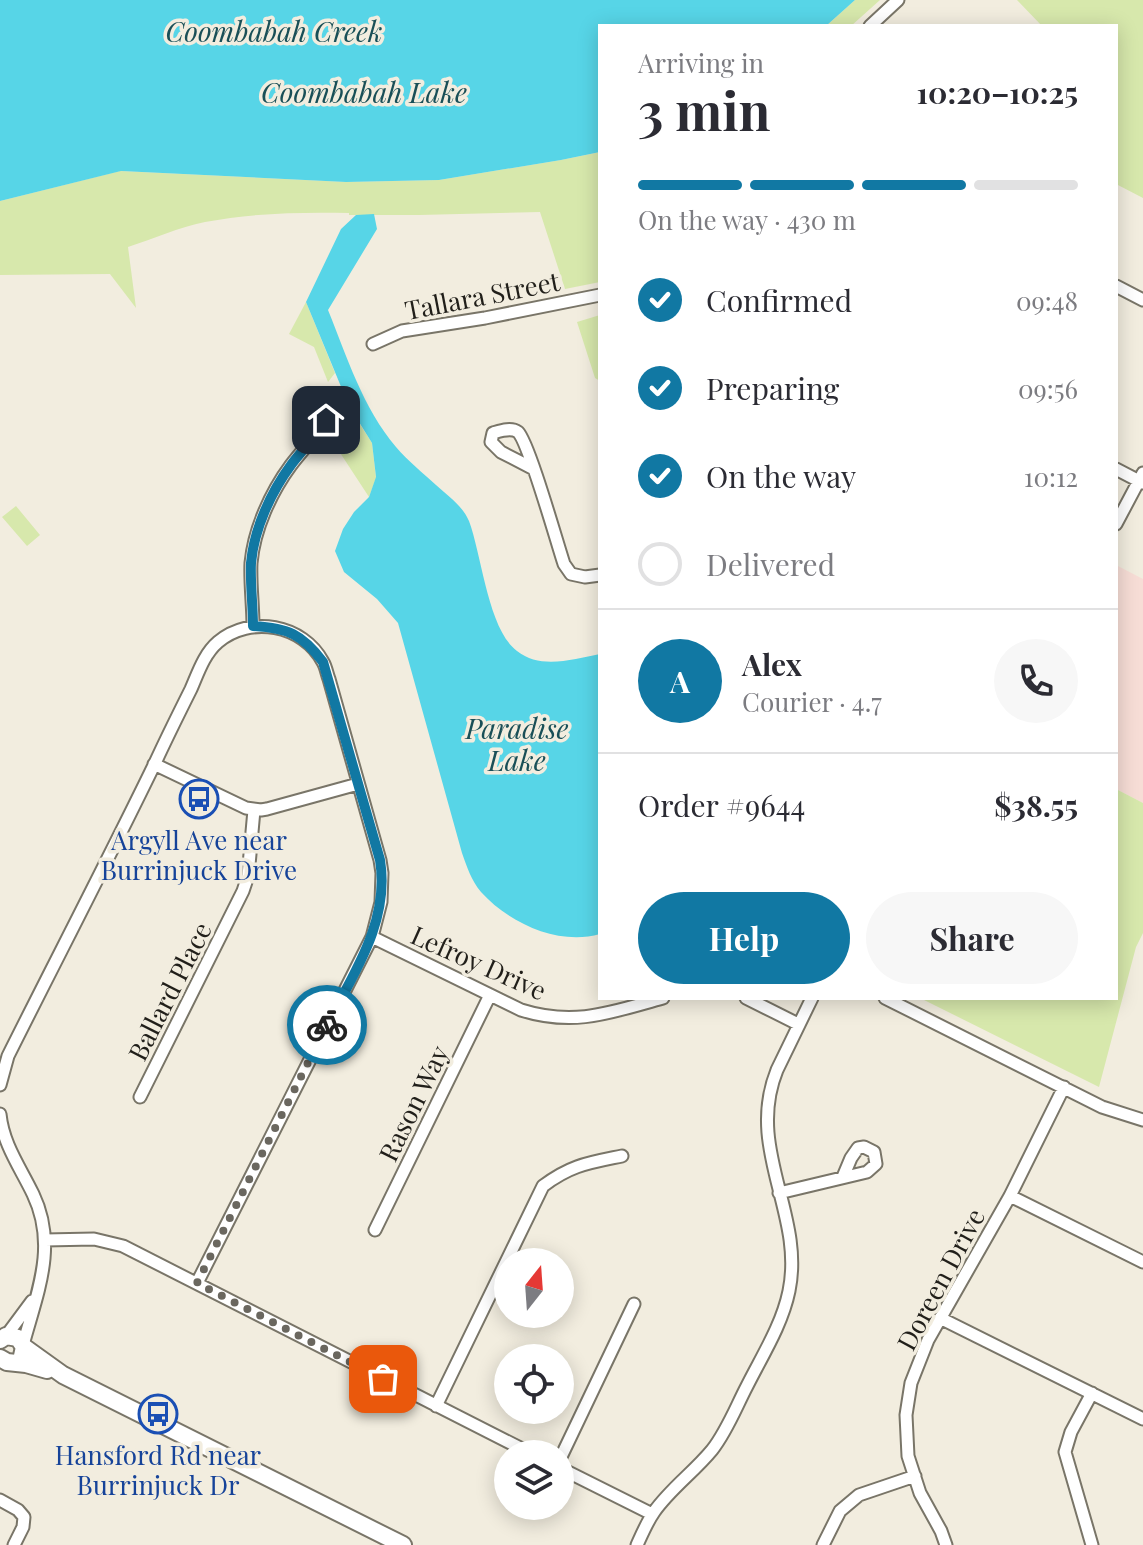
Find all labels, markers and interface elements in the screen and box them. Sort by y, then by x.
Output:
water label: Coombabah Creek [166,12,382,49]
text: Arriving in [638,45,764,80]
text: 10:20–10:25 [917,72,1078,112]
water label: Coombabah Lake [261,73,467,110]
text: 3 min [638,75,771,144]
text: On the way · 430 m [638,202,856,237]
street label: Tallara Street [402,263,563,327]
icon: check [638,278,682,322]
text: Confirmed [706,280,852,320]
text: 09:48 [1016,283,1078,318]
icon: check [638,366,682,410]
text: Preparing [706,368,839,408]
text: 09:56 [1018,371,1078,406]
pin [292,386,360,454]
icon: home [304,398,348,442]
icon: check [638,454,682,498]
text: On the way [706,456,856,496]
text: 10:12 [1024,459,1078,494]
text: Delivered [706,544,835,584]
button: phone [994,639,1078,723]
text: Alex [742,644,802,684]
text: A [670,661,690,701]
text: Courier · 4.7 [742,684,882,719]
water label: Paradise Lake [464,709,569,778]
bus stop icon: Argyll Ave near Burrinjuck Drive [178,778,220,820]
text: Order #9644 [638,785,805,825]
text: $38.55 [994,785,1078,825]
place label: Argyll Ave near Burrinjuck Drive [101,822,297,887]
button: Help [638,892,850,984]
button: Share [866,892,1078,984]
street label: Ballard Place [119,916,219,1066]
street label: Lefroy Drive [406,917,552,1007]
courier [287,985,367,1065]
icon: bike [305,1003,349,1047]
street label: Rason Way [370,1039,456,1167]
street label: Doreen Drive [888,1202,992,1356]
north arrow [494,1248,574,1328]
map controls [494,1248,574,1520]
button: locate [494,1344,574,1424]
pin [349,1345,417,1413]
icon: bag [361,1357,405,1401]
bus stop icon: Hansford Rd near Burrinjuck Dr [137,1393,179,1435]
place label: Hansford Rd near Burrinjuck Dr [55,1437,262,1502]
button: layers [494,1440,574,1520]

